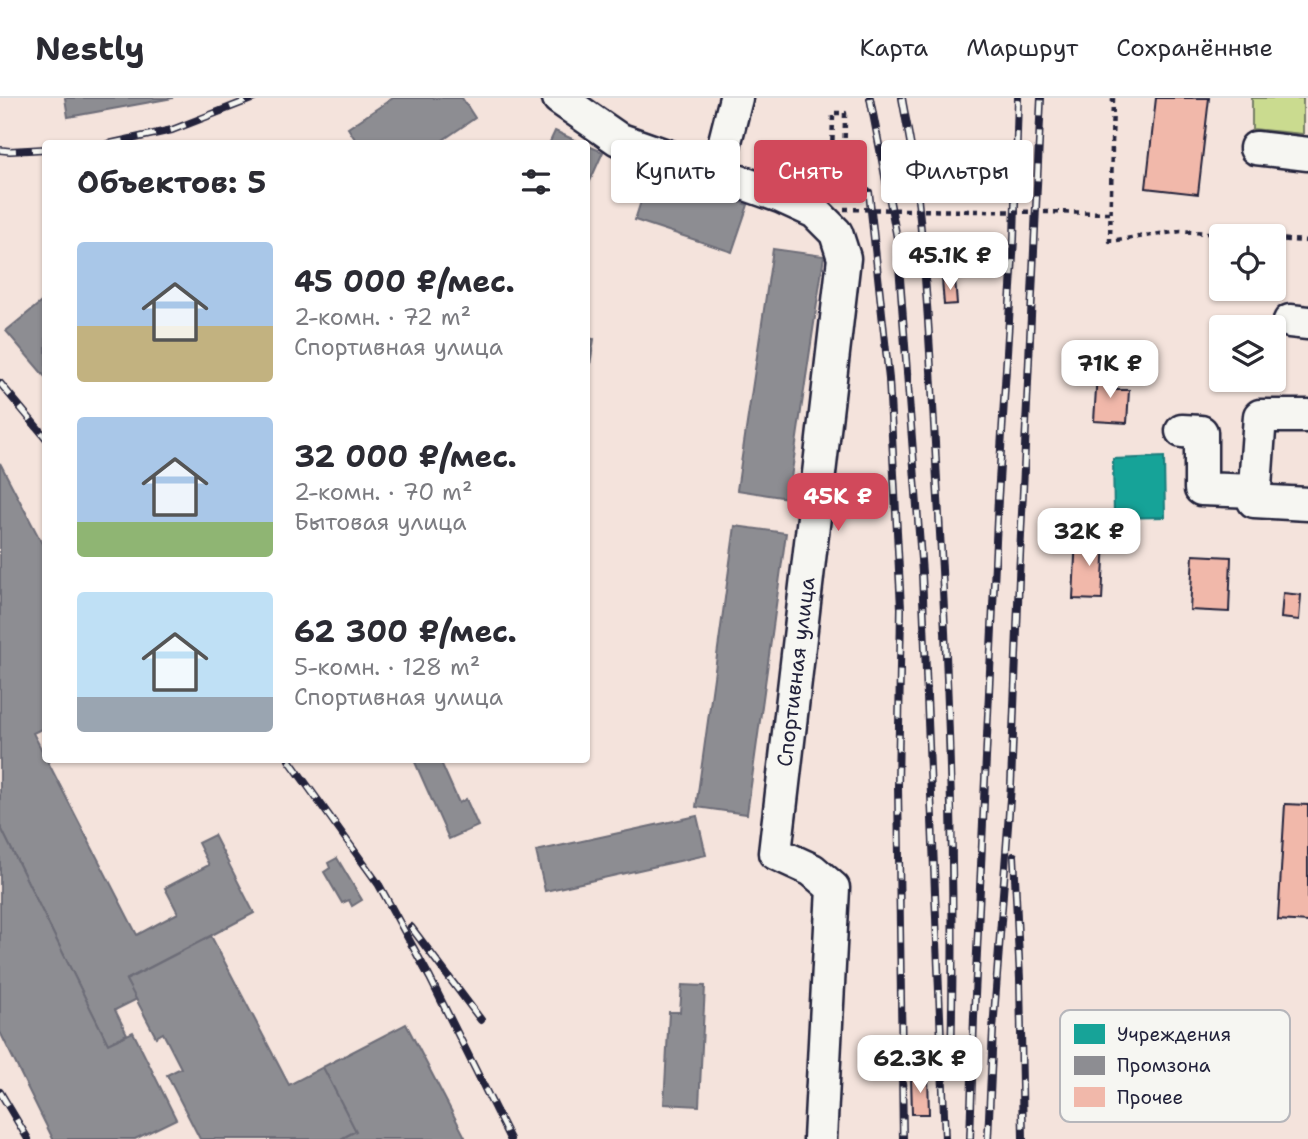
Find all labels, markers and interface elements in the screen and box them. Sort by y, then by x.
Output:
text: Nestly [35,26,145,71]
text: Карта [860,32,928,64]
text: Маршрут [966,32,1078,64]
text: Сохранённые [1116,32,1273,64]
chip: Купить [611,140,740,203]
chip: Снять [754,140,867,203]
chip: Фильтры [881,140,1033,203]
text: Объектов: 5 [77,162,266,203]
icon: filters [517,163,555,201]
map controls [1209,224,1286,392]
button: locate [1209,224,1286,301]
pin: 45.1K ₽ [885,232,1015,292]
text: 45.1K ₽ [908,240,992,270]
text: 45 000 ₽/мес. [294,261,515,302]
icon: home [133,270,217,354]
text: 2-комн. · 72 m² [294,302,471,332]
button: layers [1209,315,1286,392]
text: Спортивная улица [294,332,503,362]
pin: 71K ₽ [1061,341,1159,400]
text: 71K ₽ [1077,348,1143,378]
text: 32 000 ₽/мес. [294,436,517,477]
icon: home [133,445,217,529]
pin: 45K ₽ [789,474,887,533]
text: 2-комн. · 70 m² [294,477,473,507]
text: 45K ₽ [803,481,873,511]
text: Бытовая улица [294,507,467,537]
pin: 32K ₽ [1040,508,1138,568]
text: 32K ₽ [1053,516,1125,546]
street label: Спортивная улица [770,576,822,768]
text: 62 300 ₽/мес. [294,611,517,652]
icon: home [133,620,217,704]
text: 5-комн. · 128 m² [294,652,480,682]
text: Спортивная улица [294,682,503,712]
legend [1060,1010,1290,1122]
text: Учреждения [1117,1022,1231,1047]
pin: 62.3K ₽ [855,1035,985,1095]
text: 62.3K ₽ [873,1043,967,1073]
text: Промзона [1117,1053,1211,1078]
text: Прочее [1117,1085,1183,1110]

